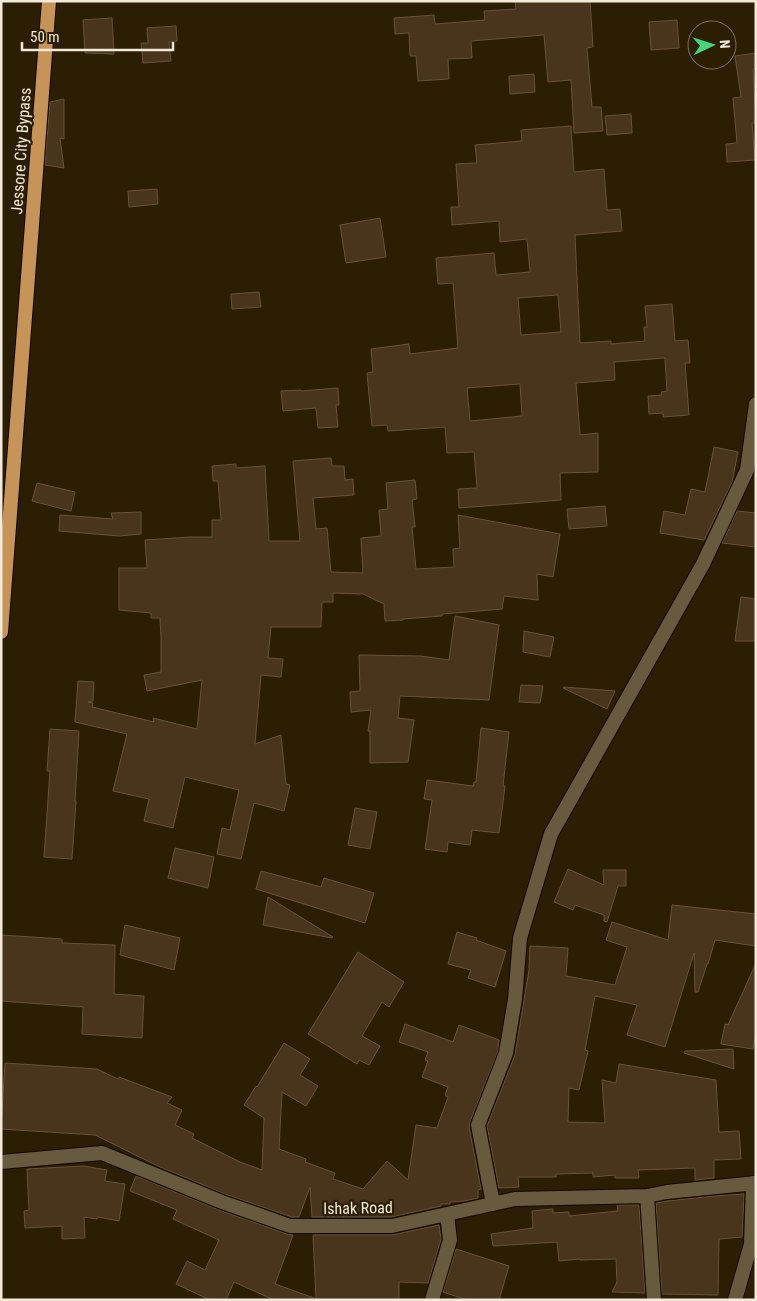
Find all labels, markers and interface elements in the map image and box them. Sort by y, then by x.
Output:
scale bar [22,20,174,52]
north arrow [687,20,737,70]
text: 50 m [30,28,60,46]
text: N [717,39,733,49]
street label: Jessore City Bypass [7,87,35,215]
street label: Ishak Road [323,1198,393,1218]

